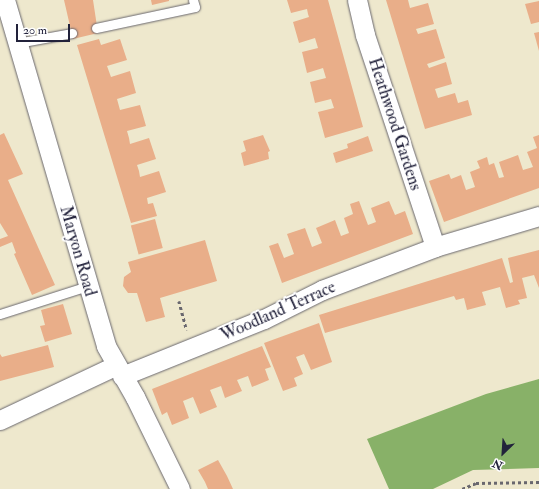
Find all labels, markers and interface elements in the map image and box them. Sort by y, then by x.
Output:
scale bar [18,16,72,42]
text: 20 m [23,23,47,38]
street label: Heathwood Gardens [364,55,426,193]
street label: Maryon Road [55,203,101,299]
street label: Woodland Terrace [217,277,339,345]
north arrow [483,433,523,473]
text: N [491,456,505,472]

